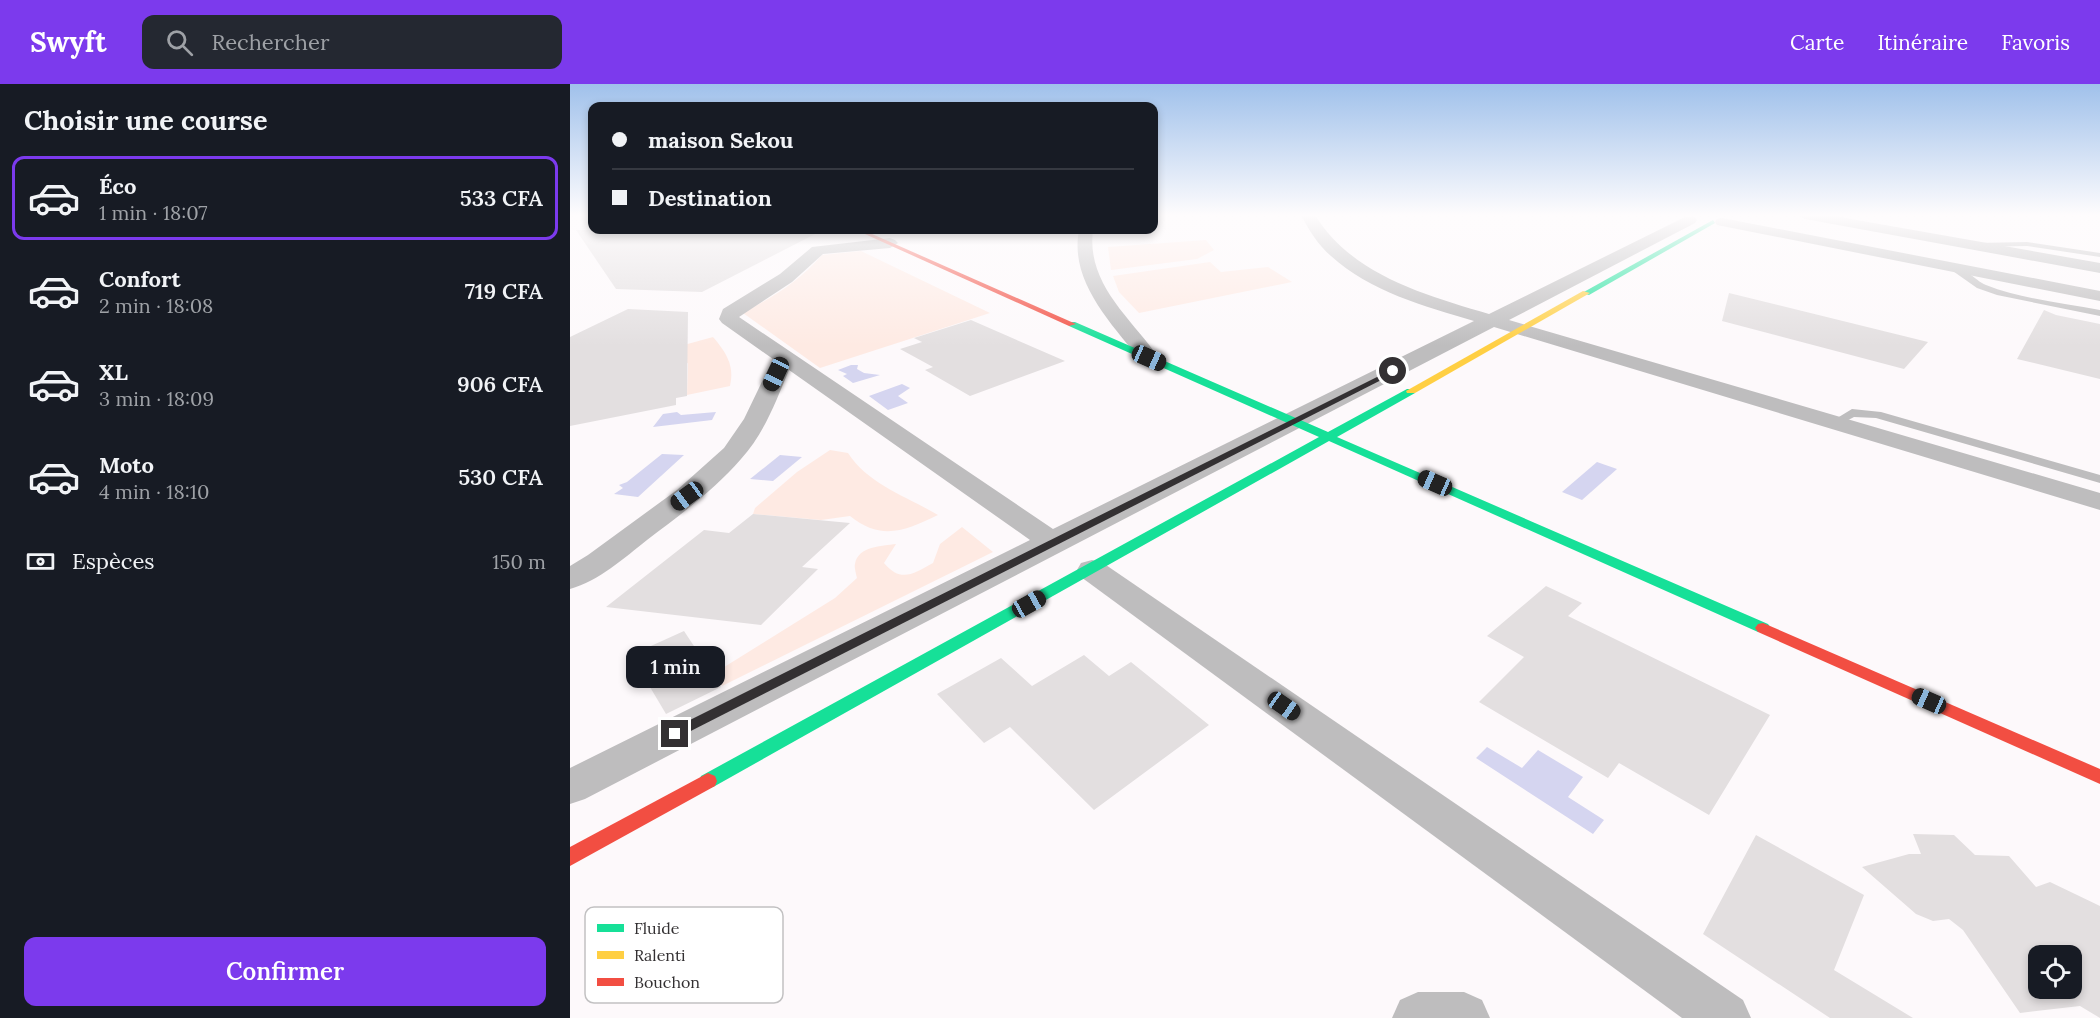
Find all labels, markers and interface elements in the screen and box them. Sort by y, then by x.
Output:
search box [142,15,562,69]
text: Swyft [30,24,106,60]
icon: search [163,26,196,59]
text: Rechercher [211,28,329,56]
text: Carte [1790,29,1844,56]
text: Itinéraire [1877,29,1968,56]
text: Favoris [2001,29,2070,56]
text: Choisir une course [24,103,267,137]
text: maison Sekou [648,126,793,154]
icon: car [27,171,81,225]
text: Éco [99,172,136,200]
text: 533 CFA [460,184,543,212]
text: Destination [648,184,772,212]
text: 1 min · 18:07 [99,200,207,225]
icon: car [27,264,81,318]
text: Confort [99,265,181,293]
text: 719 CFA [465,277,543,305]
text: 2 min · 18:08 [99,293,213,318]
car [1129,342,1169,374]
car [760,354,792,394]
icon: car [27,357,81,411]
route start [1379,357,1406,384]
text: XL [99,358,128,386]
text: 906 CFA [457,370,543,398]
text: 3 min · 18:09 [99,386,214,411]
icon: car [27,450,81,504]
text: Moto [99,451,154,479]
text: 530 CFA [458,463,543,491]
car [1415,467,1455,499]
car [667,478,707,514]
text: 4 min · 18:10 [99,479,209,504]
icon: cash [24,545,57,578]
text: Espèces [72,547,155,575]
text: 150 m [492,549,546,574]
car [1009,587,1049,621]
callout: 1 min [626,647,724,689]
text: 1 min [650,654,701,679]
car [1909,685,1949,717]
car [1264,688,1304,724]
route end [661,720,688,747]
legend [585,907,783,1003]
text: Fluide [634,918,680,938]
button: Confirmer [24,937,546,1006]
text: Ralenti [634,945,686,965]
map controls [2028,945,2082,999]
button: locate [2028,945,2082,999]
text: Bouchon [634,972,700,992]

